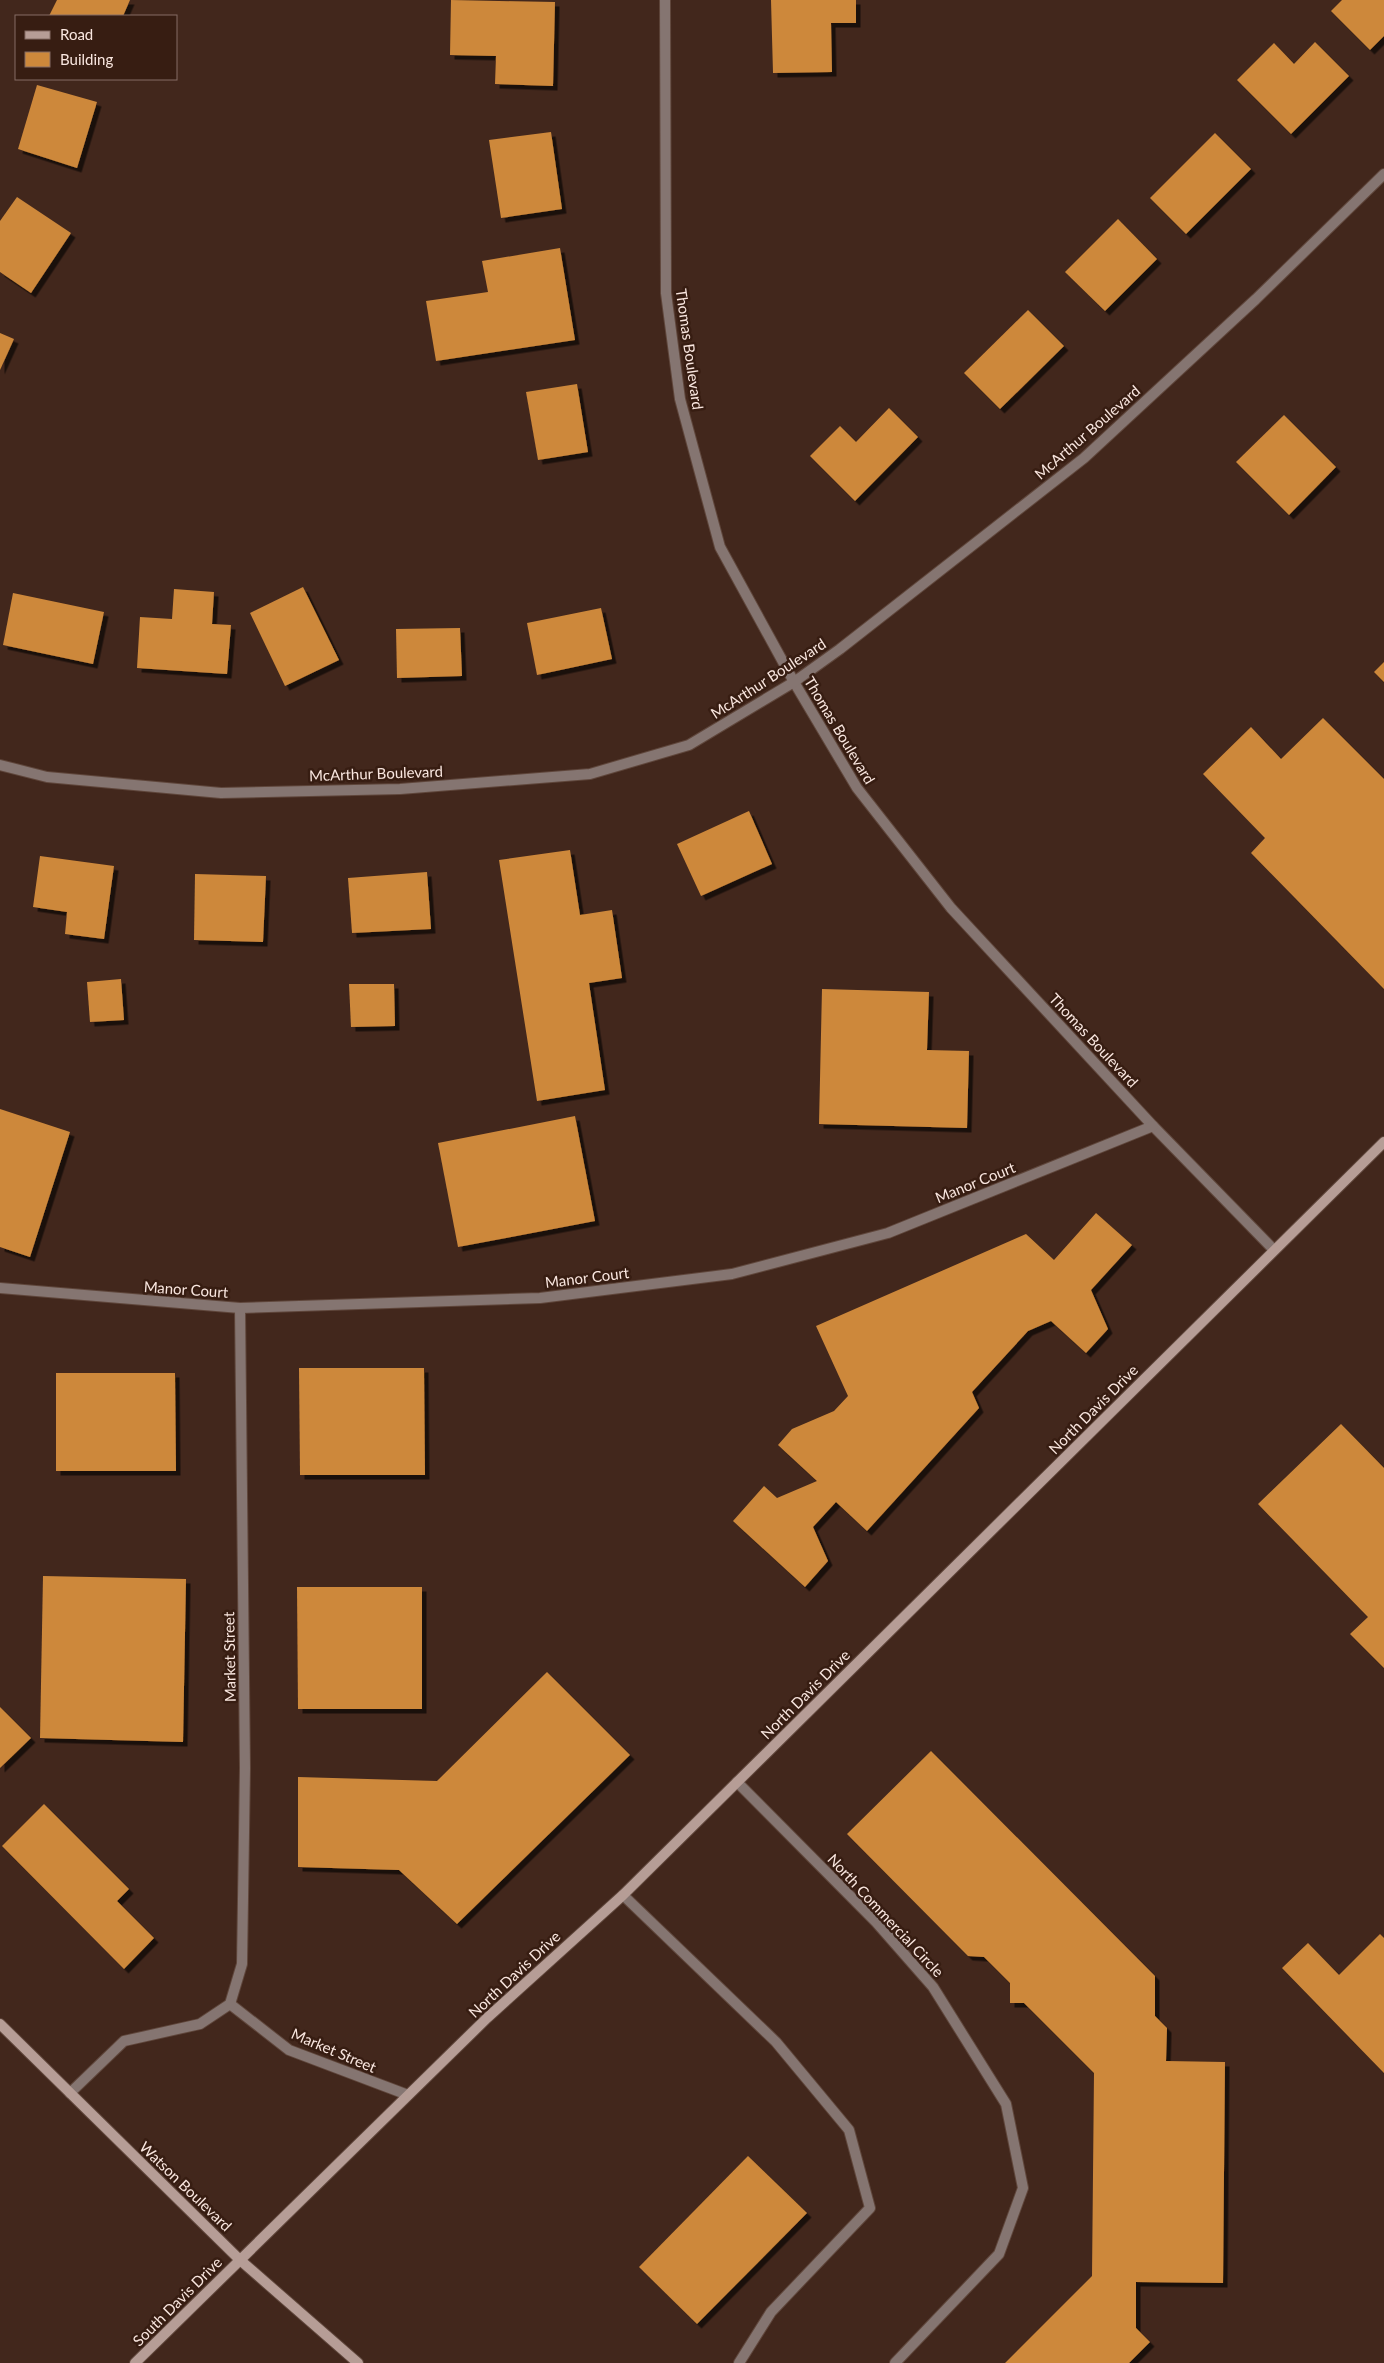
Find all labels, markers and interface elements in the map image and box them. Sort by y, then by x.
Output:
legend [15,15,178,80]
text: Road [60,25,93,43]
text: Building [60,50,113,68]
street label: Thomas Boulevard [673,287,707,411]
street label: McArthur Boulevard [1031,381,1143,483]
street label: McArthur Boulevard [707,634,829,722]
street label: Thomas Boulevard [801,673,879,787]
street label: McArthur Boulevard [309,762,443,784]
street label: Thomas Boulevard [1046,989,1142,1091]
street label: Manor Court [932,1158,1018,1206]
street label: Manor Court [544,1263,631,1291]
street label: Manor Court [143,1277,229,1301]
street label: North Davis Drive [1045,1361,1141,1457]
street label: Market Street [219,1611,239,1702]
street label: North Davis Drive [757,1646,853,1742]
street label: North Commercial Circle [824,1850,948,1980]
street label: North Davis Drive [464,1927,564,2021]
street label: Market Street [289,2024,380,2076]
street label: Watson Boulevard [136,2138,236,2234]
street label: South Davis Drive [129,2253,225,2349]

